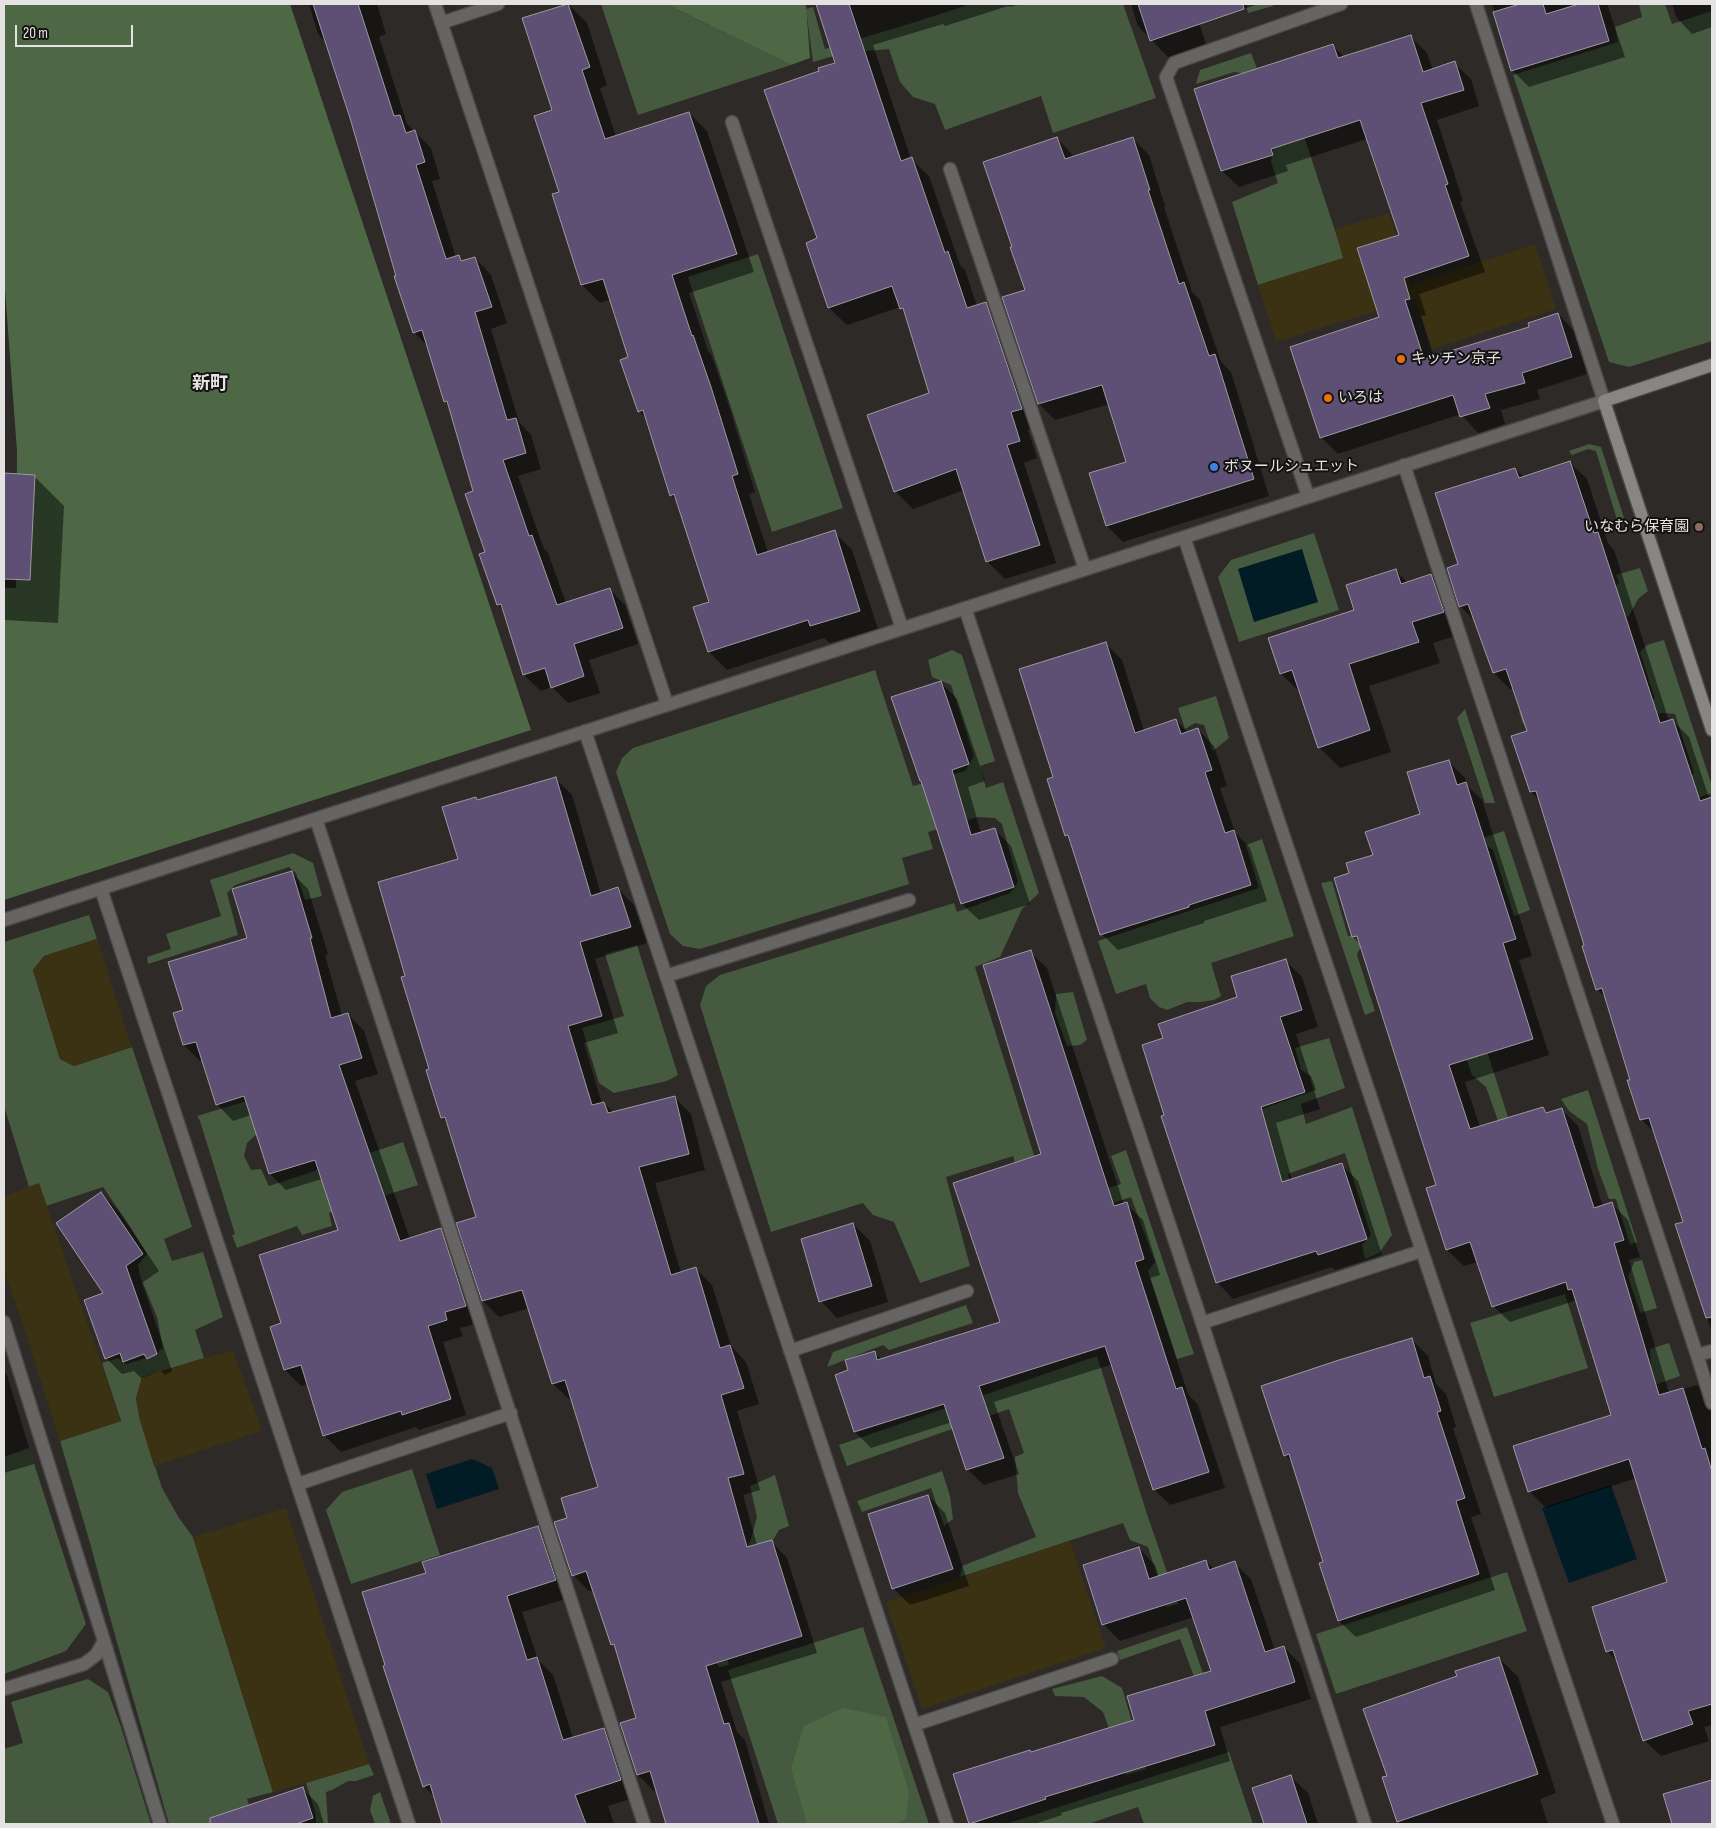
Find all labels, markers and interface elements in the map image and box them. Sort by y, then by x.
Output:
scale bar [18,15,135,47]
text: 20 m [23,24,48,43]
place label: キッチン京子 [1411,350,1501,368]
marker: キッチン京子 [1395,353,1407,365]
district label: 新町 [192,373,228,395]
place label: いろは [1338,389,1383,407]
marker: いろは [1322,392,1334,404]
place label: ボヌールシュエット [1224,458,1359,476]
marker: ボヌールシュエット [1208,461,1220,473]
place label: いなむら保育園 [1584,518,1689,536]
marker: いなむら保育園 [1693,521,1705,533]

